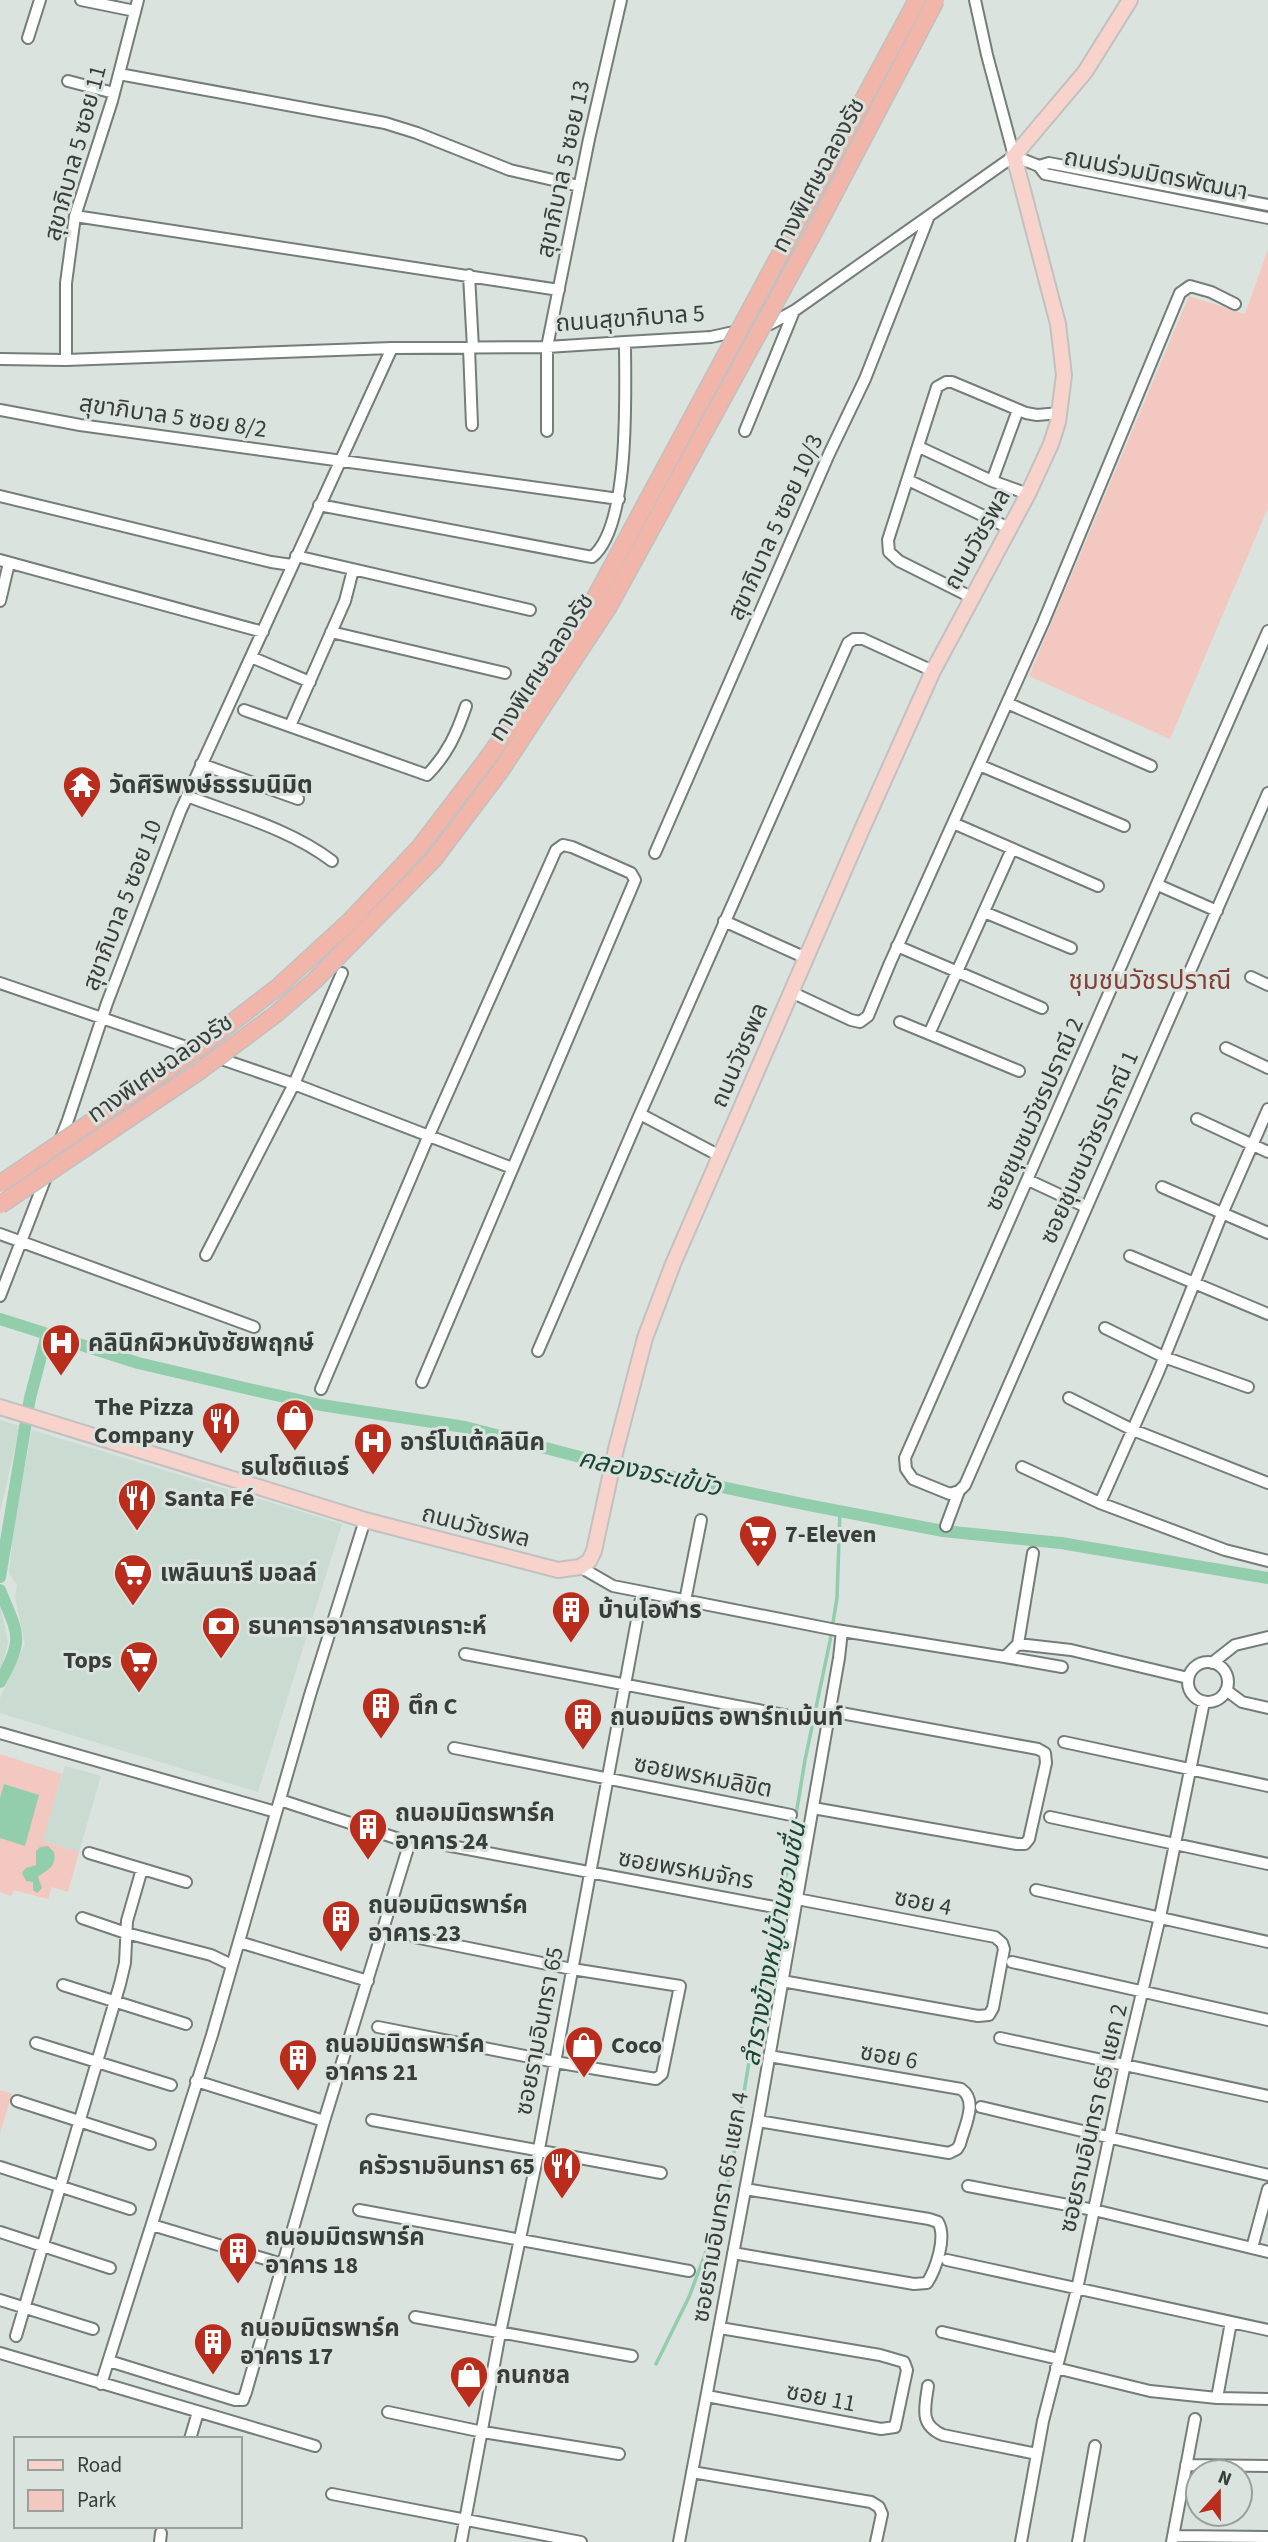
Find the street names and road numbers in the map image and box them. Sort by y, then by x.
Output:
street label: สุขาภิบาล 5 ซอย 11 [35,61,116,245]
street label: สุขาภิบาล 5 ซอย 13 [528,77,599,261]
street label: ทางพิเศษฉลองรัช [763,92,874,259]
street label: ถนนร่วมมิตรพัฒนา [1061,140,1251,209]
street label: ถนนสุขาภิบาล 5 [554,296,706,341]
street label: สุขาภิบาล 5 ซอย 8/2 [77,386,269,447]
street label: สุขาภิบาล 5 ซอย 10/3 [719,428,832,626]
street label: ถนนวัชรพล [935,482,1020,596]
street label: ทางพิเศษฉลองรัช [480,586,603,749]
street label: สุขาภิบาล 5 ซอย 10 [74,815,171,996]
street label: ถนนวัชรพล [702,997,777,1113]
street label: ทางพิเศษฉลองรัช [80,1005,240,1132]
street label: ซอยชุมชนวัชรปราณี 2 [976,1012,1093,1217]
street label: ซอยชุมชนวัชรปราณี 1 [1031,1045,1148,1250]
street label: ถนนวัชรพล [418,1496,534,1557]
street label: ซอยพรหมลิขิต [631,1746,775,1807]
street label: ซอยพรหมจักร [615,1840,757,1899]
street label: ซอย 4 [891,1880,955,1925]
street label: ซอยรามอินทรา 65 [506,1944,573,2118]
street label: ซอยรามอินทรา 65 แยก 2 [1050,2000,1137,2236]
street label: ซอย 6 [857,2034,921,2079]
street label: ซอยรามอินทรา 65 แยก 4 [683,2089,758,2325]
street label: ซอย 11 [783,2374,859,2421]

